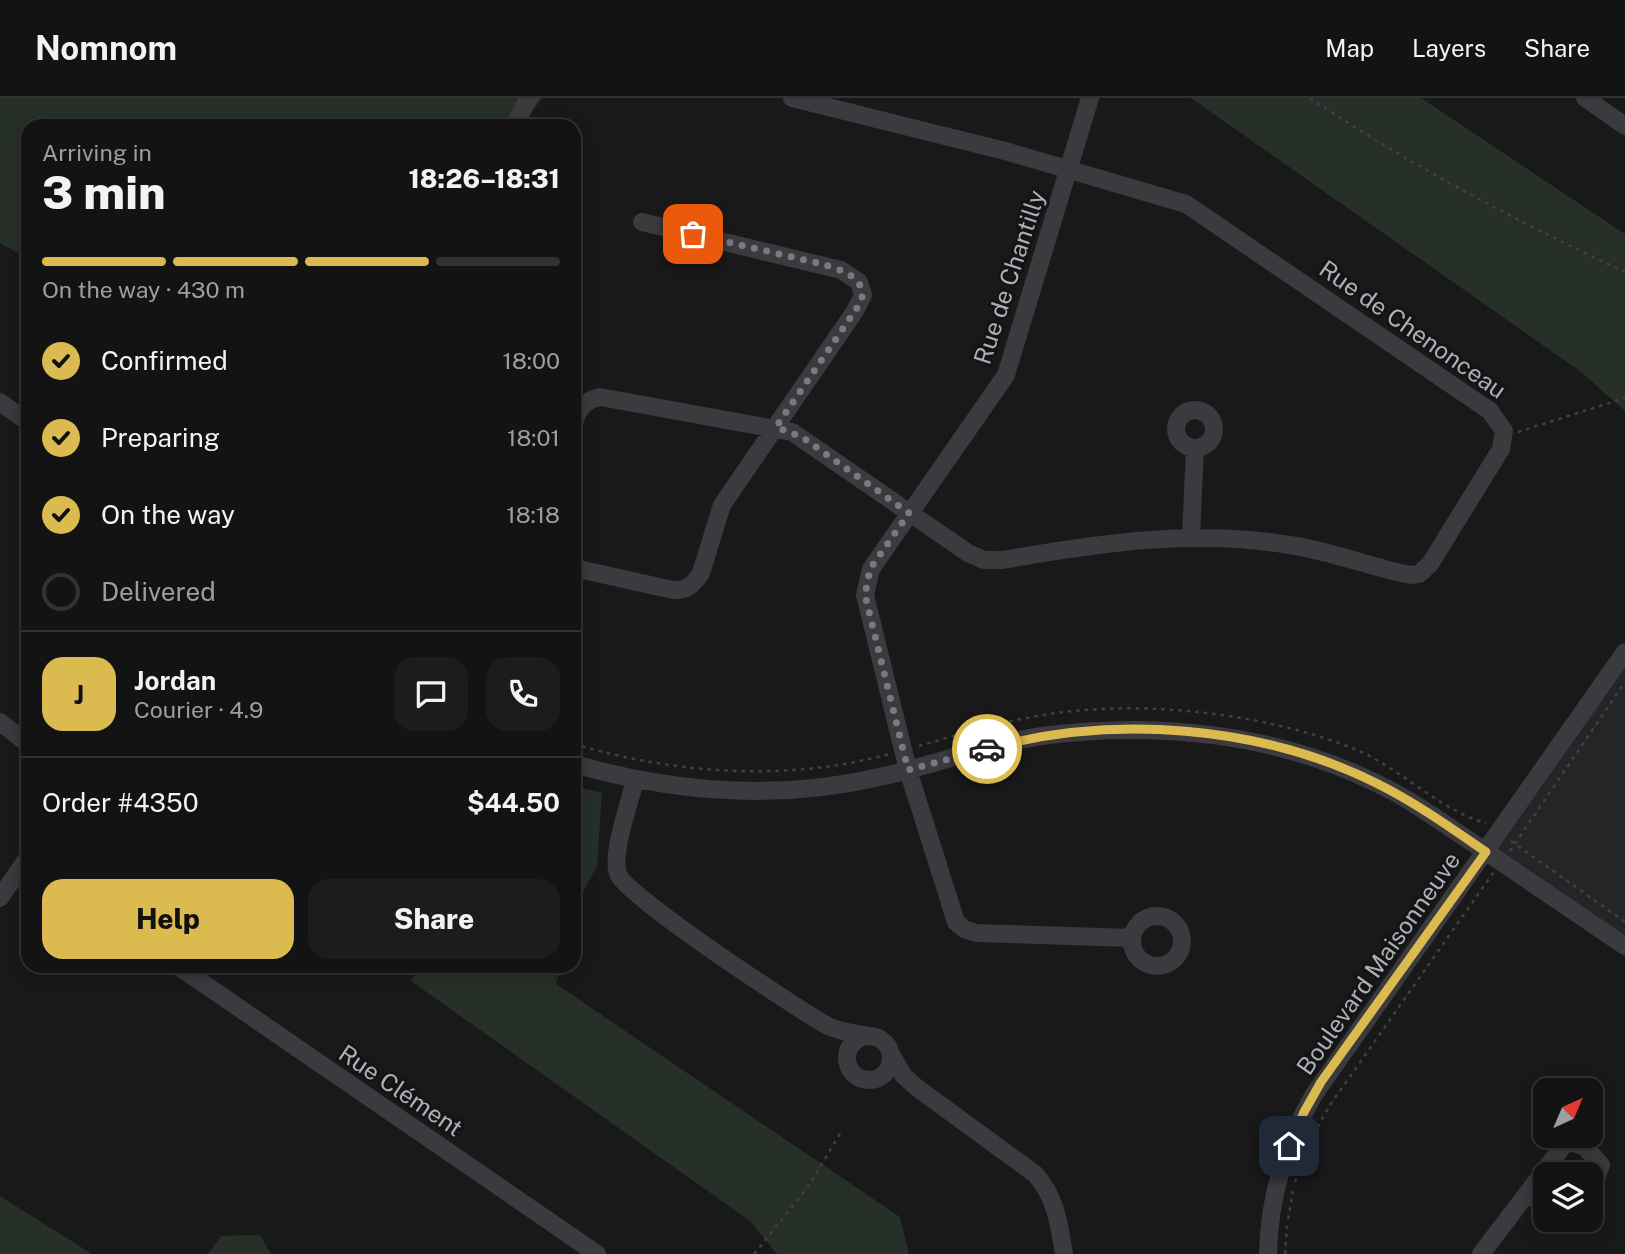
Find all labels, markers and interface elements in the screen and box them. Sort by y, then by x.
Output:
text: Nomnom [35,29,177,67]
text: Map [1325,34,1374,62]
text: Layers [1412,34,1486,62]
text: Share [1524,34,1590,62]
text: Arriving in [42,139,152,166]
text: 18:26–18:31 [408,163,560,194]
text: 3 min [42,165,166,219]
street label: Rue de Chantilly [968,186,1050,368]
pin [663,204,723,264]
icon: bag [674,215,712,253]
street label: Rue de Chenonceau [1314,254,1512,404]
text: On the way · 430 m [42,276,245,303]
icon: check [42,342,80,380]
text: Confirmed [101,345,228,376]
text: 18:00 [503,347,560,374]
icon: check [42,419,80,457]
text: Preparing [101,422,220,453]
text: 18:01 [507,424,560,451]
icon: check [42,496,80,534]
text: On the way [101,499,235,530]
text: 18:18 [506,501,560,528]
text: Delivered [101,576,216,607]
button: chat [394,657,468,731]
button: phone [486,657,560,731]
text: Jordan [134,665,216,696]
text: J [74,679,84,710]
text: Courier · 4.9 [134,696,263,723]
courier [952,714,1022,784]
icon: car [968,730,1006,768]
text: Order #4350 [42,787,199,818]
text: $44.50 [467,787,560,818]
street label: Boulevard Maisonneuve [1291,846,1465,1080]
button: Help [42,879,294,959]
button: Share [308,879,560,959]
street label: Rue Clément [334,1038,468,1142]
north arrow [1533,1078,1603,1148]
map controls [1533,1078,1603,1232]
pin [1259,1116,1319,1176]
icon: home [1270,1127,1308,1165]
button: layers [1533,1162,1603,1232]

